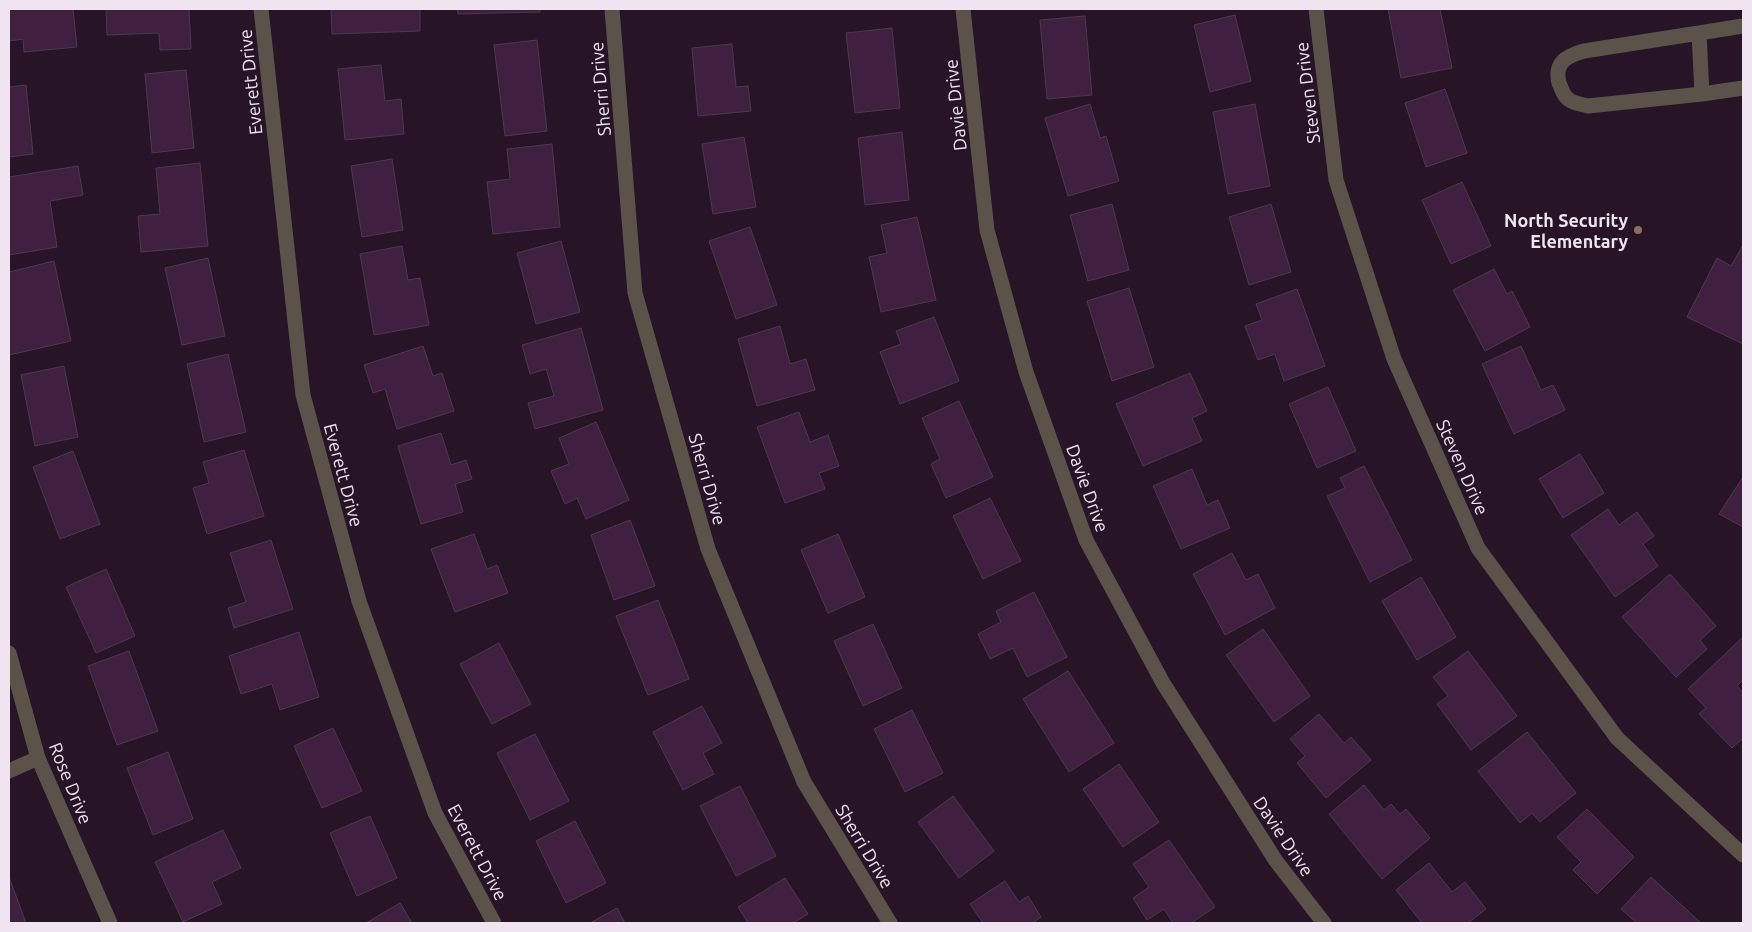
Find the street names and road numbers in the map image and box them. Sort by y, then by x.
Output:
street label: Everett Drive [235,28,265,136]
street label: Sherri Drive [586,41,614,137]
street label: Steven Drive [1291,41,1323,145]
street label: Davie Drive [940,58,970,152]
street label: Steven Drive [1433,416,1493,518]
street label: Everett Drive [321,421,367,529]
street label: Sherri Drive [685,431,731,527]
street label: Davie Drive [1063,441,1113,535]
street label: Rose Drive [46,739,96,827]
street label: Davie Drive [1250,792,1318,880]
street label: Everett Drive [444,800,512,904]
street label: Sherri Drive [832,800,898,892]

